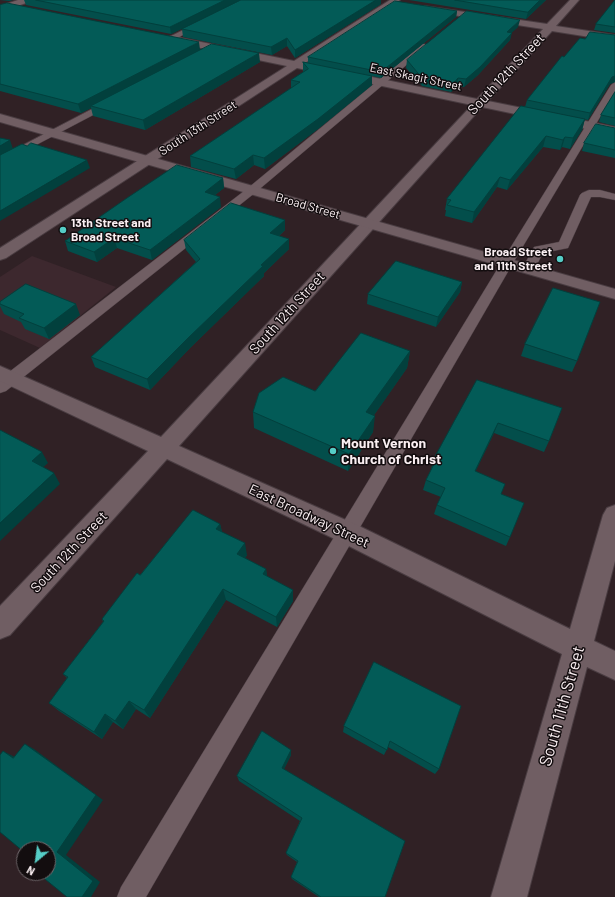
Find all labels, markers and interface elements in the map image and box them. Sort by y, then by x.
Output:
street label: South 12th Street [464,30,548,118]
street label: East Skagit Street [369,60,463,94]
street label: South 13th Street [157,98,239,158]
street label: Broad Street [274,190,342,222]
place label: 13th Street and Broad Street [71,216,151,244]
marker: 13th Street and Broad Street [58,225,68,235]
place label: Broad Street and 11th Street [474,245,552,273]
marker: Broad Street and 11th Street [555,254,565,264]
street label: South 12th Street [246,268,328,358]
place label: Mount Vernon Church of Christ [341,435,441,468]
marker: Mount Vernon Church of Christ [328,446,338,456]
street label: East Broadway Street [246,481,372,551]
street label: South 12th Street [27,508,111,596]
street label: South 11th Street [535,644,589,768]
north arrow [16,841,56,881]
text: N [24,864,37,879]

